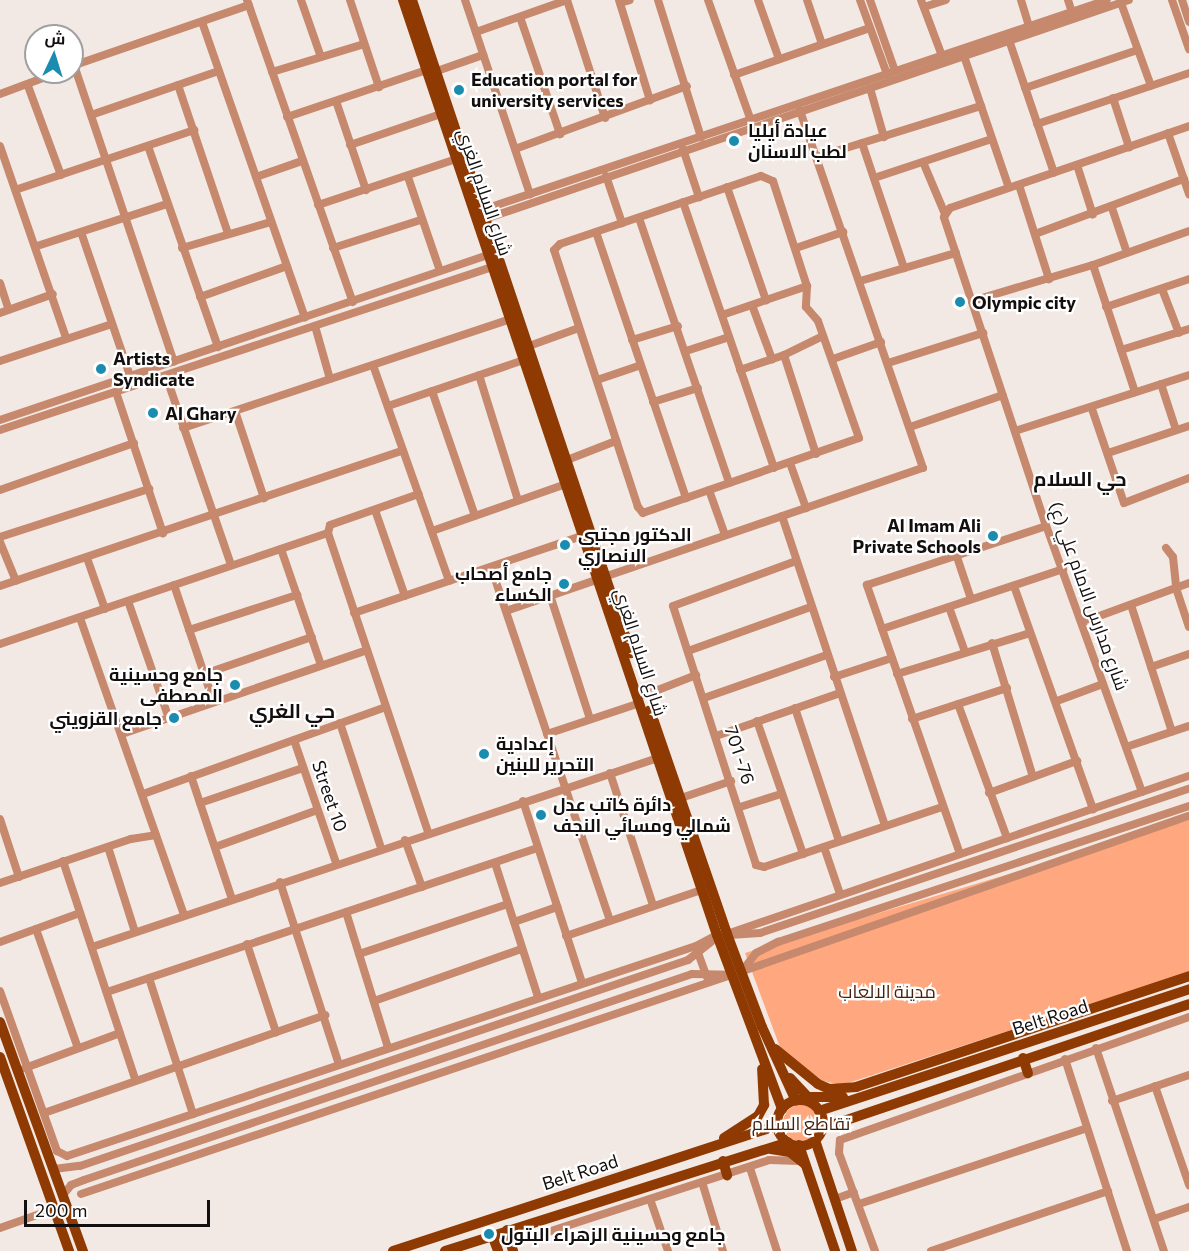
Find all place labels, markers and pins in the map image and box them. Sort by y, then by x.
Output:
place label: Education portal for university services [471,69,637,112]
marker: Education portal for university services [452,83,466,97]
place label: عيادة أيليا لطب الاسنان [748,120,847,162]
marker: عيادة أيليا لطب الاسنان [725,132,743,150]
place label: Olympic city [972,291,1076,313]
marker: Olympic city [953,295,967,309]
place label: Artists Syndicate [113,348,194,391]
marker: Artists Syndicate [94,362,108,376]
place label: Al Ghary [165,402,237,424]
marker: Al Ghary [146,406,160,420]
place label: Al Imam Ali Private Schools [853,515,981,558]
place label: الدكتور مجتبى الانصاري [578,524,692,566]
marker: Al Imam Ali Private Schools [986,529,1000,543]
marker: الدكتور مجتبى الانصاري [556,536,574,554]
place label: جامع أصحاب الكساء [455,563,552,606]
marker: جامع أصحاب الكساء [557,577,571,591]
place label: جامع وحسينية المصطفى [109,664,223,706]
marker: جامع وحسينية المصطفى [228,678,242,692]
place label: جامع القزويني [49,707,162,729]
marker: جامع القزويني [167,711,181,725]
place label: إعدادية التحرير للبنين [496,733,594,776]
marker: إعدادية التحرير للبنين [477,747,491,761]
place label: دائرة كاتب عدل شمالي ومسائي النجف [553,794,731,836]
marker: دائرة كاتب عدل شمالي ومسائي النجف [534,808,548,822]
place label: جامع وحسينية الزهراء البتول [501,1223,725,1245]
marker: جامع وحسينية الزهراء البتول [482,1227,496,1241]

